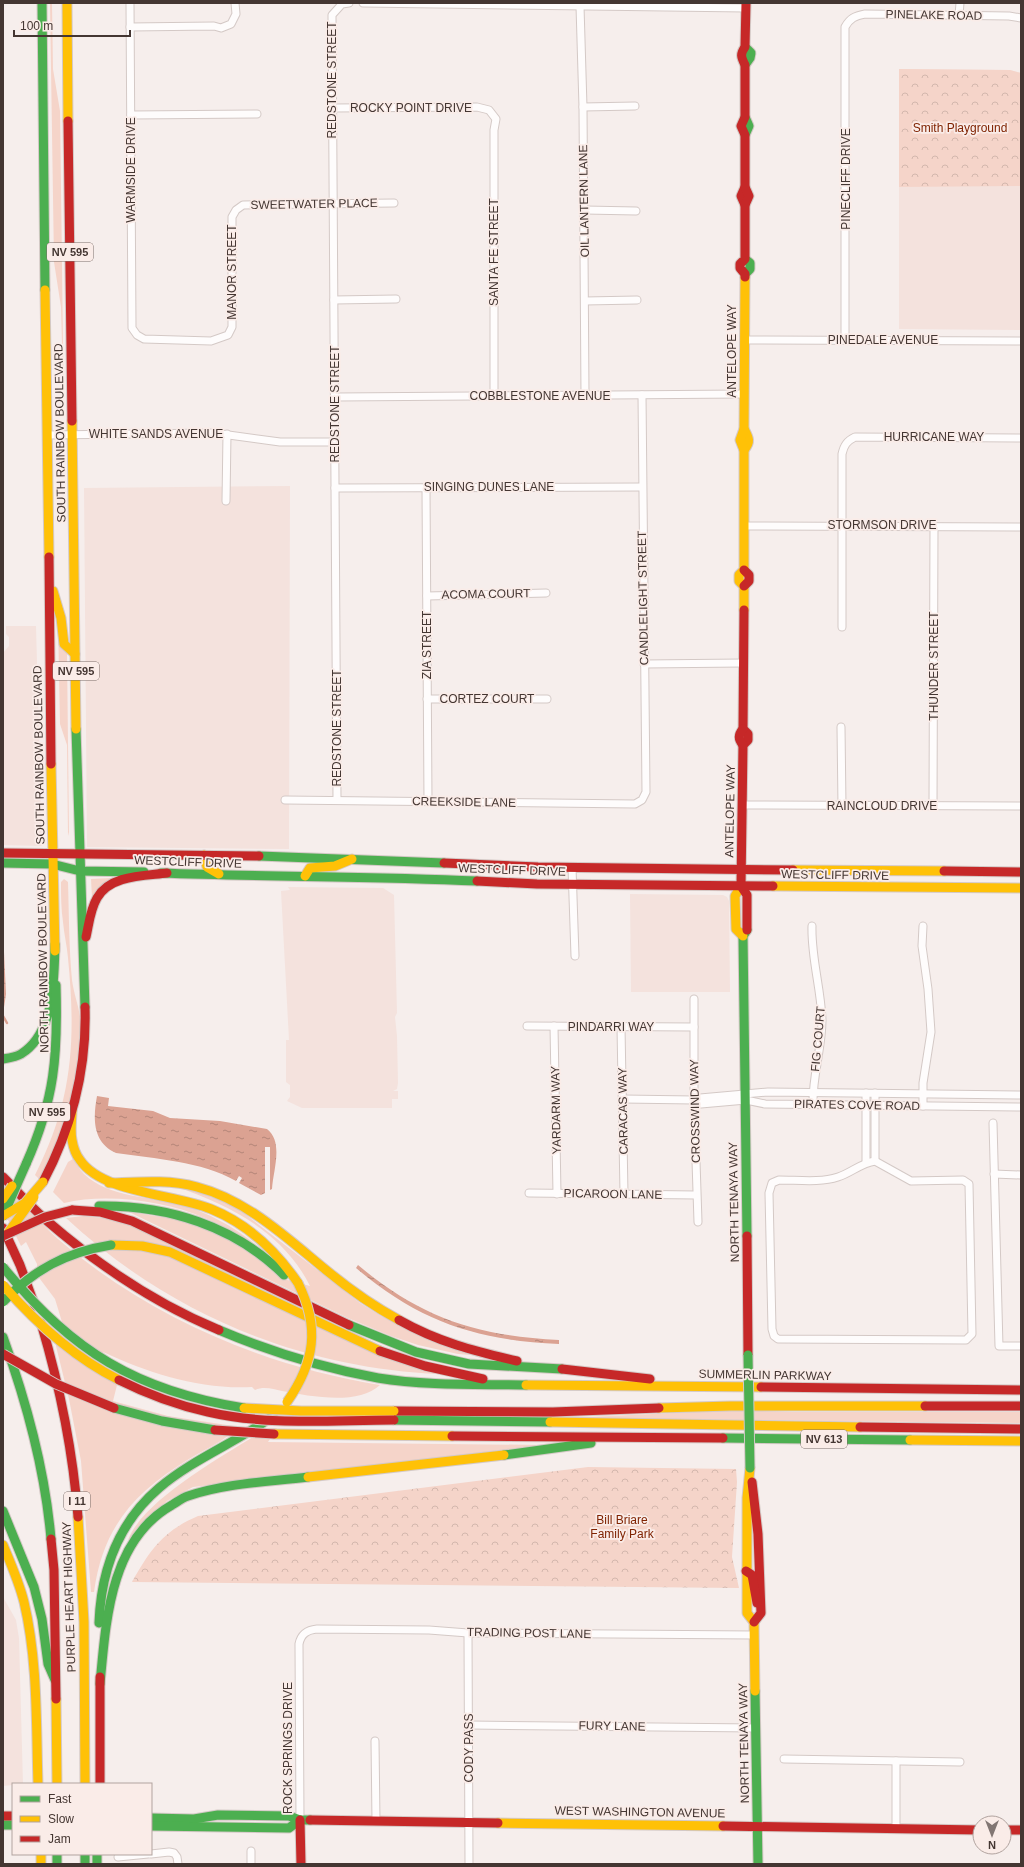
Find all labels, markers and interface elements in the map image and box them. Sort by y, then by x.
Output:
street label: PINELAKE ROAD [886,7,983,23]
scale bar [14,12,130,38]
text: 100 m [20,19,53,33]
street label: REDSTONE STREET [325,21,339,139]
street label: ROCKY POINT DRIVE [350,101,472,115]
street label: WARMSIDE DRIVE [124,117,138,223]
park label: Smith Playground [913,121,1007,135]
street label: PINECLIFF DRIVE [839,128,853,230]
street label: OIL LANTERN LANE [576,144,592,258]
street label: SWEETWATER PLACE [250,196,378,212]
street label: SANTA FE STREET [487,197,501,306]
street label: MANOR STREET [225,224,239,320]
road number: NV 595 [47,243,93,261]
street label: ANTELOPE WAY [725,304,739,398]
street label: PINEDALE AVENUE [828,333,938,347]
street label: SOUTH RAINBOW BOULEVARD [51,343,69,523]
street label: REDSTONE STREET [328,345,342,463]
street label: COBBLESTONE AVENUE [470,389,610,403]
street label: WHITE SANDS AVENUE [89,427,223,441]
street label: HURRICANE WAY [884,430,984,444]
street label: SINGING DUNES LANE [424,480,554,494]
street label: STORMSON DRIVE [827,518,937,532]
street label: CANDLELIGHT STREET [635,530,651,665]
street label: ACOMA COURT [441,586,531,602]
street label: ZIA STREET [420,610,434,679]
street label: THUNDER STREET [927,611,941,721]
road number: NV 595 [53,662,99,680]
street label: SOUTH RAINBOW BOULEVARD [30,665,48,845]
street label: REDSTONE STREET [330,669,344,787]
street label: CORTEZ COURT [440,692,535,706]
street label: ANTELOPE WAY [722,764,738,858]
street label: CREEKSIDE LANE [412,794,516,810]
street label: RAINCLOUD DRIVE [827,799,937,813]
street label: WESTCLIFF DRIVE [134,853,242,871]
street label: WESTCLIFF DRIVE [458,861,566,879]
street label: WESTCLIFF DRIVE [781,867,889,883]
street label: NORTH RAINBOW BOULEVARD [34,873,52,1053]
street label: FIG COURT [808,1005,828,1072]
street label: PINDARRI WAY [568,1020,654,1034]
street label: CROSSWIND WAY [687,1059,703,1163]
street label: YARDARM WAY [548,1066,564,1154]
street label: CARACAS WAY [615,1067,631,1155]
street label: PIRATES COVE ROAD [794,1097,920,1113]
road number: NV 595 [24,1103,70,1121]
street label: NORTH TENAYA WAY [726,1142,742,1262]
street label: PICAROON LANE [564,1186,662,1202]
street label: SUMMERLIN PARKWAY [698,1367,832,1383]
road number: NV 613 [801,1430,847,1448]
road number: I 11 [64,1492,90,1510]
park label: Bill Briare Family Park [590,1513,655,1541]
street label: PURPLE HEART HIGHWAY [59,1521,79,1673]
street label: TRADING POST LANE [467,1625,591,1641]
street label: ROCK SPRINGS DRIVE [281,1682,295,1814]
street label: NORTH TENAYA WAY [736,1683,752,1803]
street label: CODY PASS [462,1714,476,1782]
street label: FURY LANE [578,1718,646,1734]
legend [12,1783,152,1855]
text: Fast [48,1792,72,1806]
street label: WEST WASHINGTON AVENUE [554,1804,726,1820]
text: Slow [48,1812,74,1826]
north arrow [972,1815,1012,1855]
text: Jam [48,1832,71,1846]
text: N [988,1839,996,1851]

